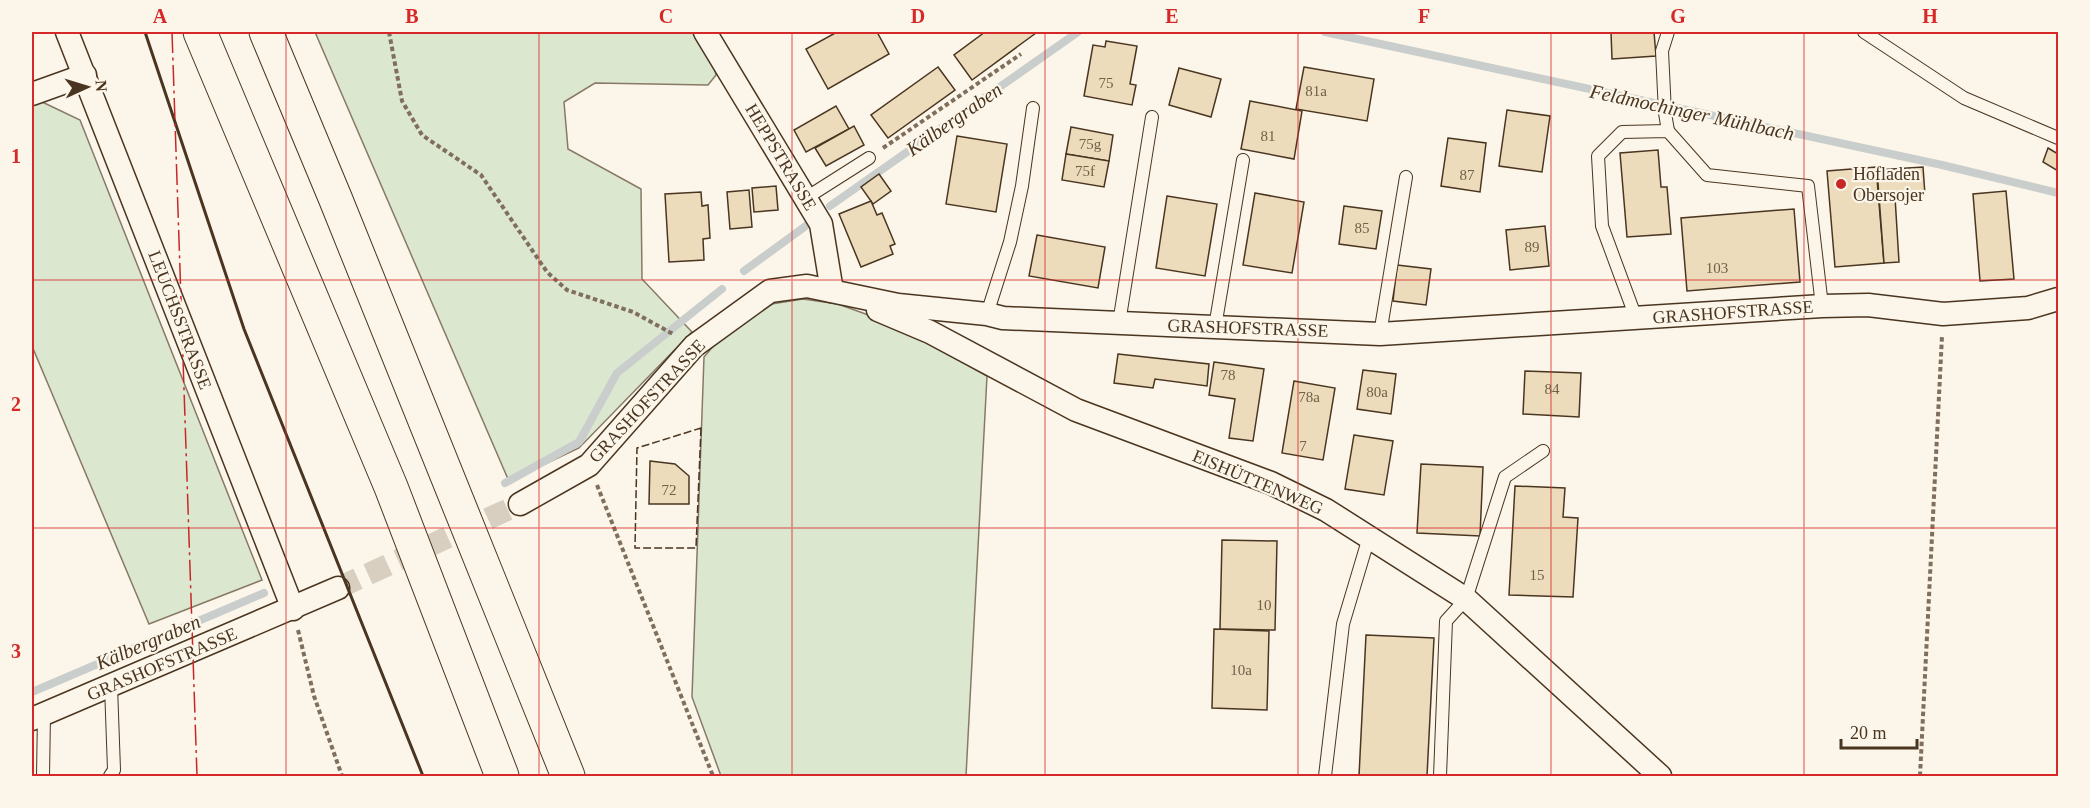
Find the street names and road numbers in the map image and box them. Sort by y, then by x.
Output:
street label: HEPPSTRASSE [741,100,821,214]
street label: LEUCHSSTRASSE [144,248,216,392]
street label: GRASHOFSTRASSE [1652,296,1814,328]
street label: GRASHOFSTRASSE [1167,315,1329,341]
street label: GRASHOFSTRASSE [585,335,709,467]
street label: EISHÜTTENWEG [1190,445,1326,519]
street label: GRASHOFSTRASSE [84,623,240,705]

